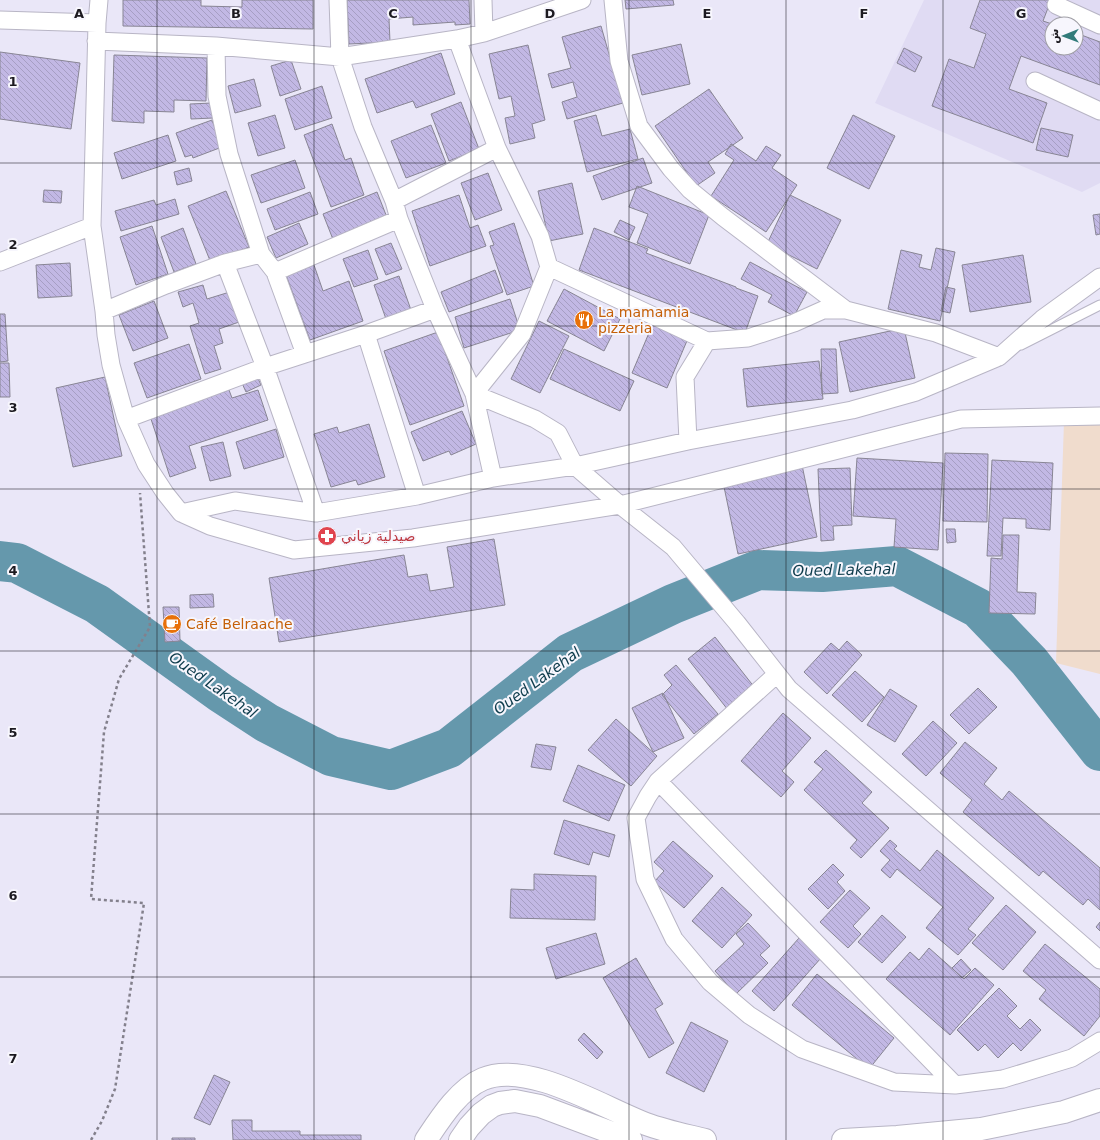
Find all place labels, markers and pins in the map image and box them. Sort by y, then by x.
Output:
place label: La mamamia pizzeria [598,304,689,336]
restaurant icon: La mamamia pizzeria [573,309,595,331]
pharmacy icon: صيدلية زياني [316,525,338,547]
place label: صيدلية زياني [341,528,415,545]
cafe icon: Café Belraache [161,613,183,635]
place label: Café Belraache [186,616,293,632]

